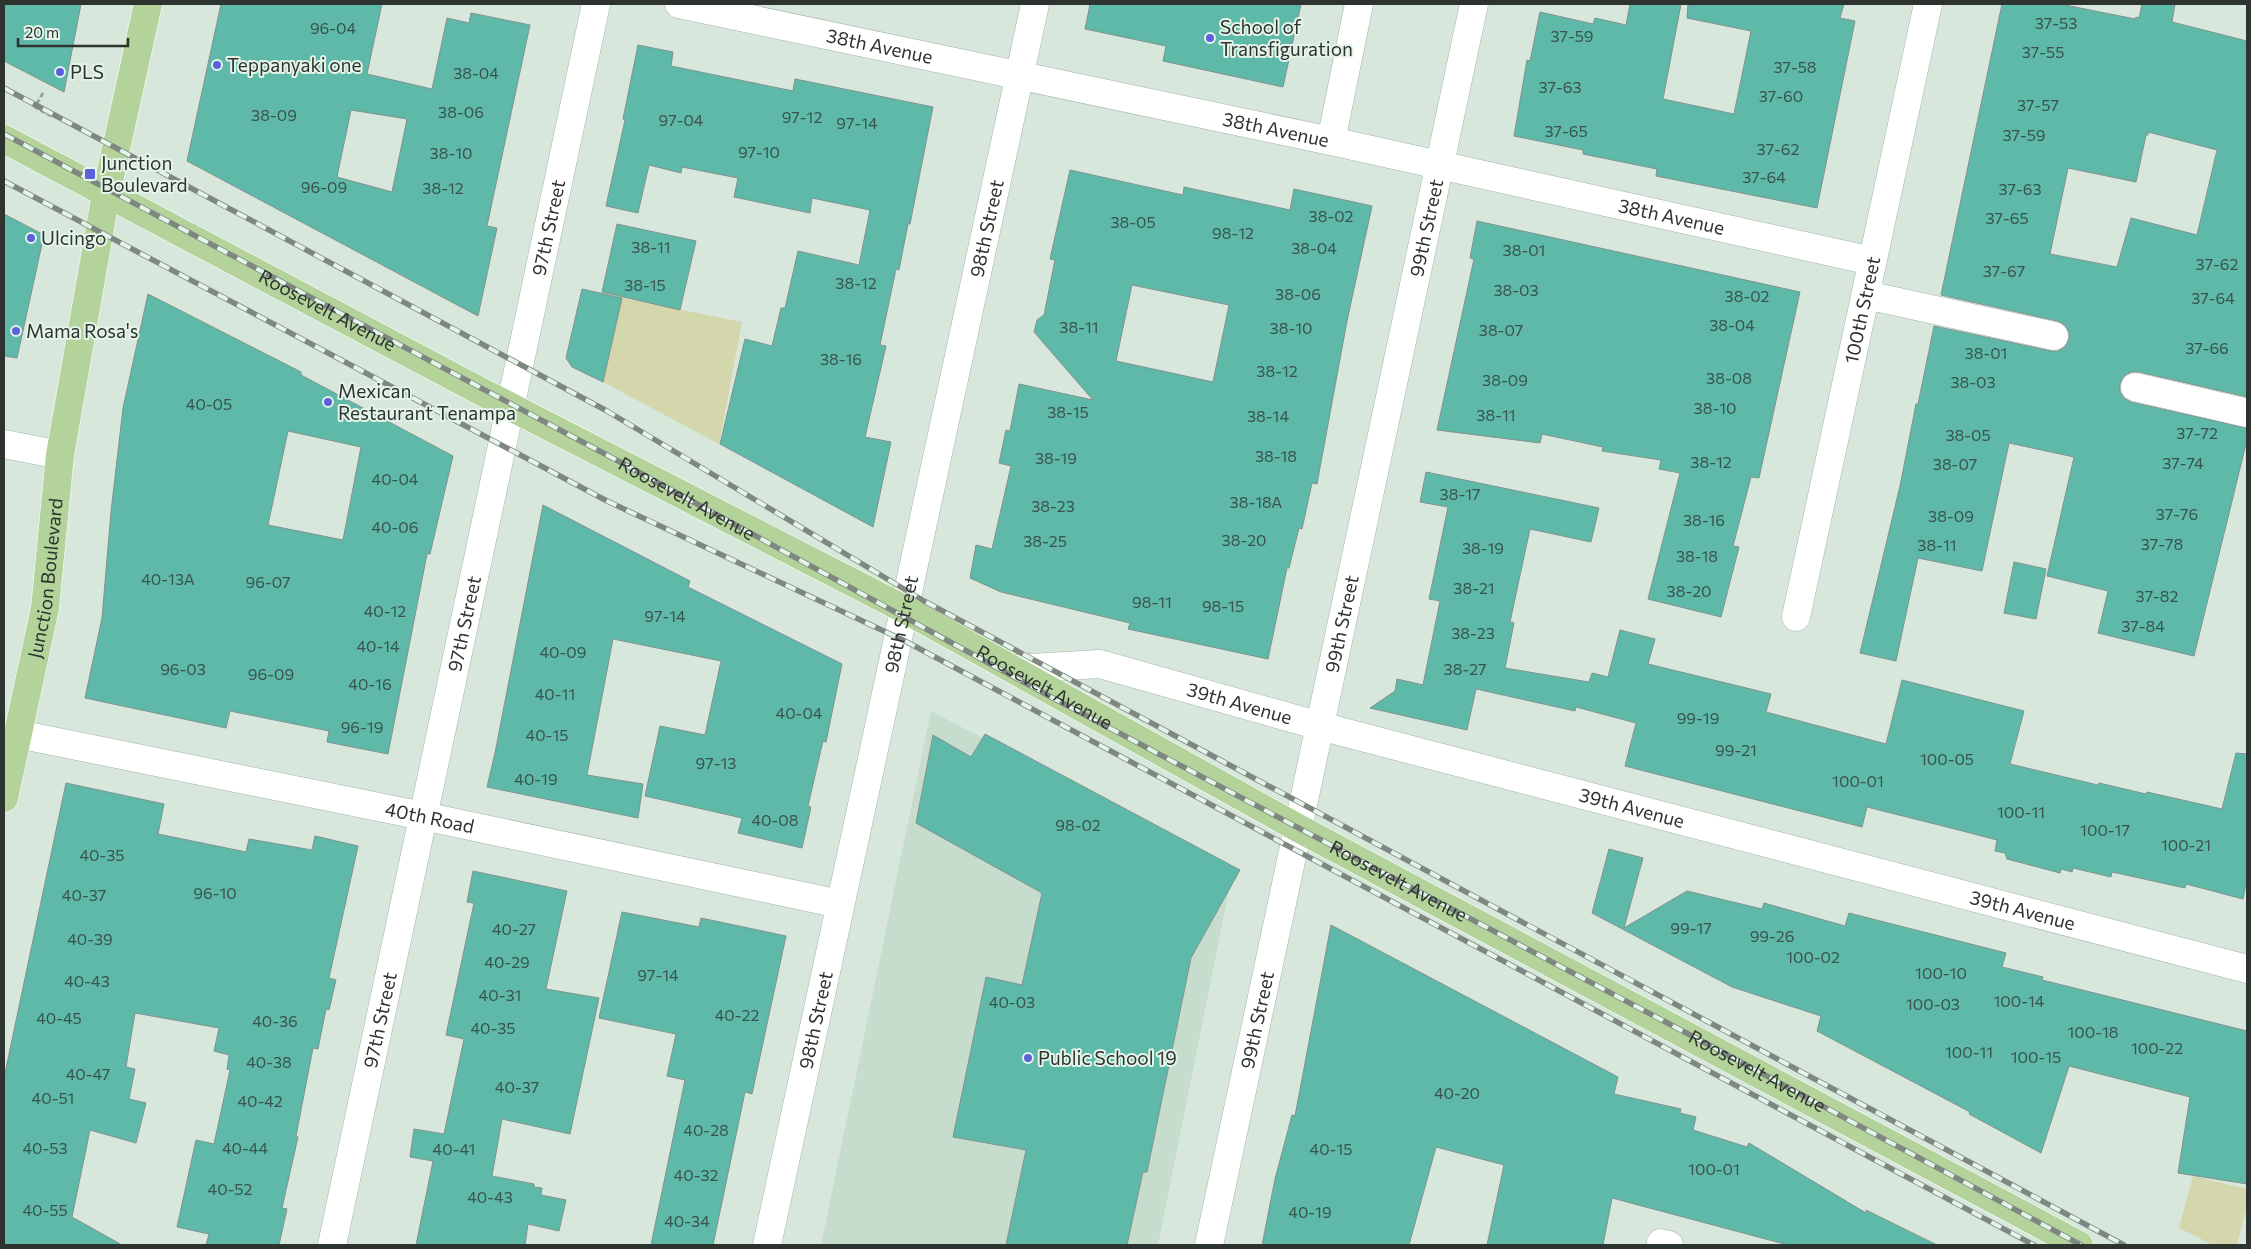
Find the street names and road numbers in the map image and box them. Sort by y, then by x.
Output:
street label: 38th Avenue [824,23,935,68]
street label: 38th Avenue [1221,107,1331,151]
street label: 97th Street [527,177,569,278]
street label: 98th Street [964,177,1008,279]
street label: 99th Street [1404,177,1447,279]
street label: 38th Avenue [1616,193,1727,239]
street label: 100th Street [1839,254,1884,366]
street label: Roosevelt Avenue [255,264,400,356]
street label: Roosevelt Avenue [615,451,759,544]
street label: Junction Boulevard [22,497,67,660]
street label: 97th Street [442,573,485,674]
street label: 98th Street [879,573,922,675]
street label: 99th Street [1320,573,1363,675]
street label: Roosevelt Avenue [973,640,1117,734]
street label: 39th Avenue [1184,677,1295,729]
street label: 39th Avenue [1577,782,1687,832]
street label: 40th Road [383,797,476,838]
street label: Roosevelt Avenue [1326,835,1471,926]
street label: 39th Avenue [1967,885,2078,935]
street label: 98th Street [793,969,837,1071]
street label: 99th Street [1235,969,1278,1071]
street label: 97th Street [358,970,401,1070]
street label: Roosevelt Avenue [1685,1024,1830,1117]

